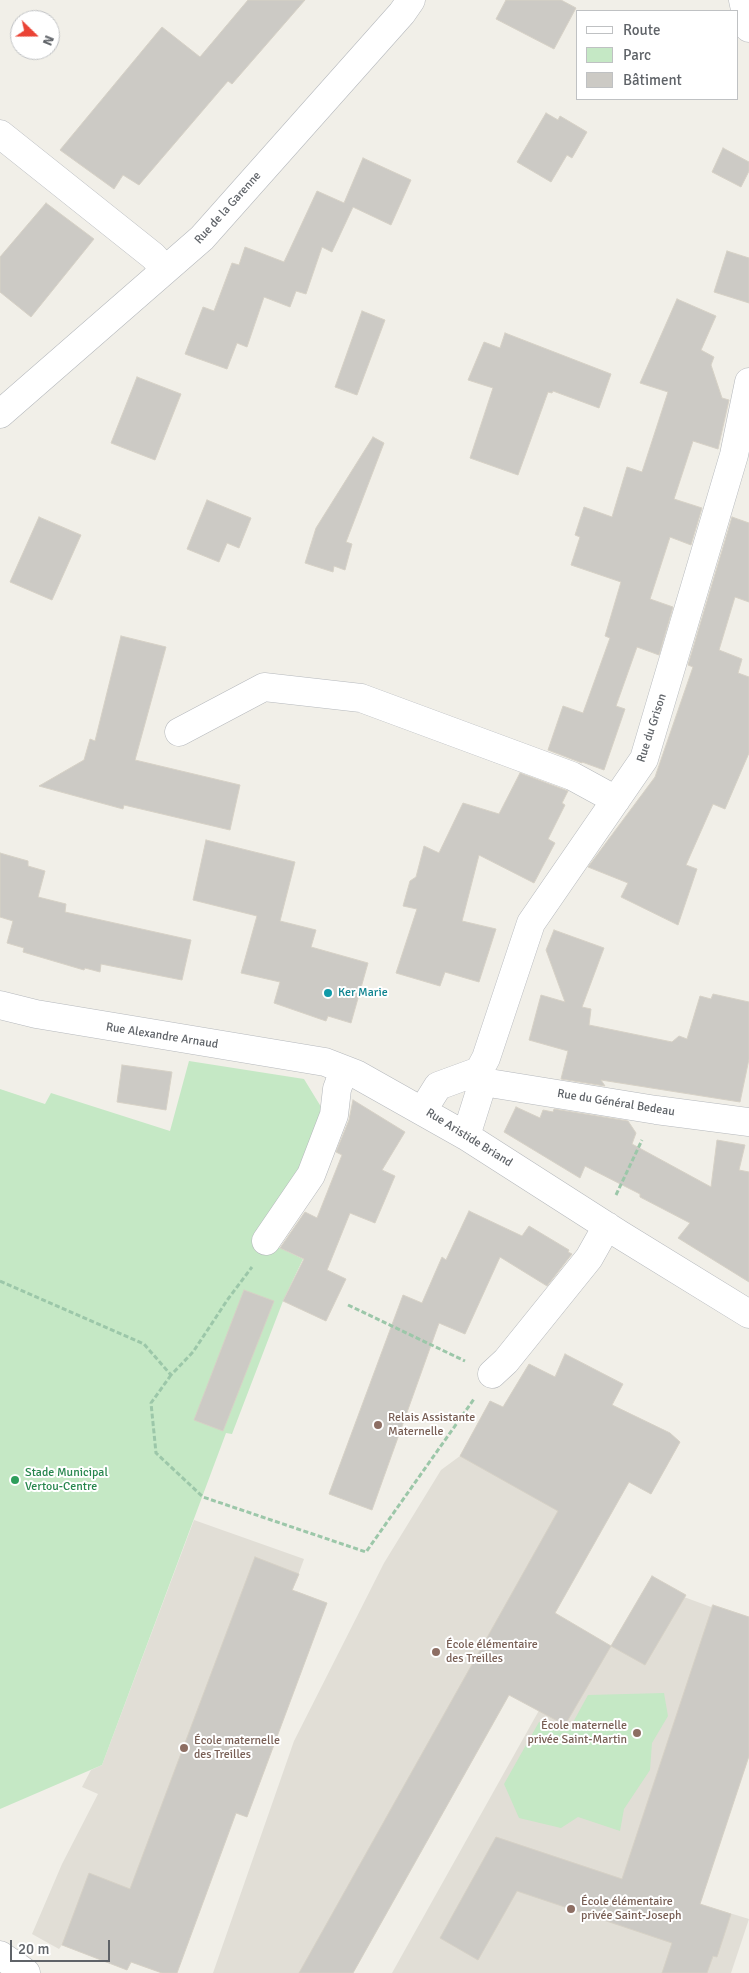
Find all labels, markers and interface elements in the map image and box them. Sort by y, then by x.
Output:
north arrow [10,10,60,60]
legend [576,10,739,100]
text: Route [623,21,660,39]
text: N [39,33,58,48]
text: Parc [623,46,651,64]
text: Bâtiment [623,71,682,89]
street label: Rue de la Garenne [192,169,264,247]
street label: Rue du Grison [634,692,670,764]
place label: Ker Marie [338,986,388,1000]
marker: Ker Marie [322,987,334,999]
street label: Rue Alexandre Arnaud [105,1020,219,1052]
street label: Rue du Général Bedeau [556,1087,676,1119]
street label: Rue Aristide Briand [423,1106,515,1170]
place label: Relais Assistante Maternelle [388,1411,475,1439]
marker: Relais Assistante Maternelle [372,1419,384,1431]
place label: Stade Municipal Vertou-Centre [25,1466,108,1494]
marker: Stade Municipal Vertou-Centre [9,1474,21,1486]
place label: École élémentaire des Treilles [446,1638,538,1666]
marker: École élémentaire des Treilles [430,1646,442,1658]
place label: École maternelle privée Saint-Martin [527,1719,627,1747]
marker: École maternelle privée Saint-Martin [631,1727,643,1739]
place label: École maternelle des Treilles [194,1734,280,1762]
marker: École maternelle des Treilles [178,1742,190,1754]
place label: École élémentaire privée Saint-Joseph [581,1895,682,1923]
marker: École élémentaire privée Saint-Joseph [565,1903,577,1915]
scale bar [12,1930,112,1962]
text: 20 m [18,1940,49,1958]

